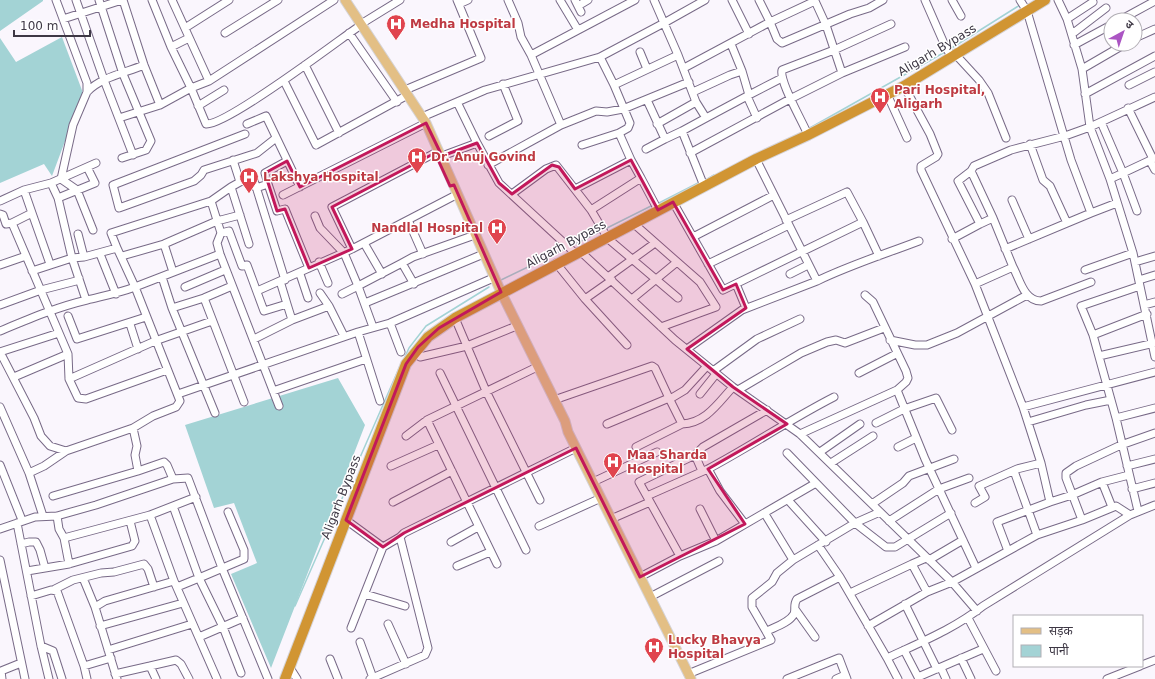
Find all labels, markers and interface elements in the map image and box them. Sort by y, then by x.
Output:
scale bar [14,12,90,38]
north arrow [1103,12,1143,52]
hospital icon: Medha Hospital [385,13,407,41]
place label: Medha Hospital [410,17,516,31]
text: उ [1122,18,1136,32]
text: 100 m [20,19,58,33]
street label: Aligarh Bypass [895,21,979,79]
place label: Pari Hospital, Aligarh [894,83,985,111]
hospital icon: Pari Hospital, Aligarh [869,86,891,114]
hospital icon: Dr. Anuj Govind [406,146,428,174]
place label: Dr. Anuj Govind [431,150,536,164]
hospital icon: Lakshya Hospital [238,166,260,194]
place label: Lakshya Hospital [263,170,379,184]
hospital icon: Nandlal Hospital [486,217,508,245]
street label: Aligarh Bypass [524,217,608,271]
place label: Nandlal Hospital [371,221,483,235]
place label: Maa Sharda Hospital [627,448,707,476]
hospital icon: Maa Sharda Hospital [602,451,624,479]
street label: Aligarh Bypass [319,453,363,541]
legend [1013,615,1143,667]
text: सड़क [1049,624,1074,638]
place label: Lucky Bhavya Hospital [668,633,761,661]
hospital icon: Lucky Bhavya Hospital [643,636,665,664]
text: पानी [1049,643,1070,658]

